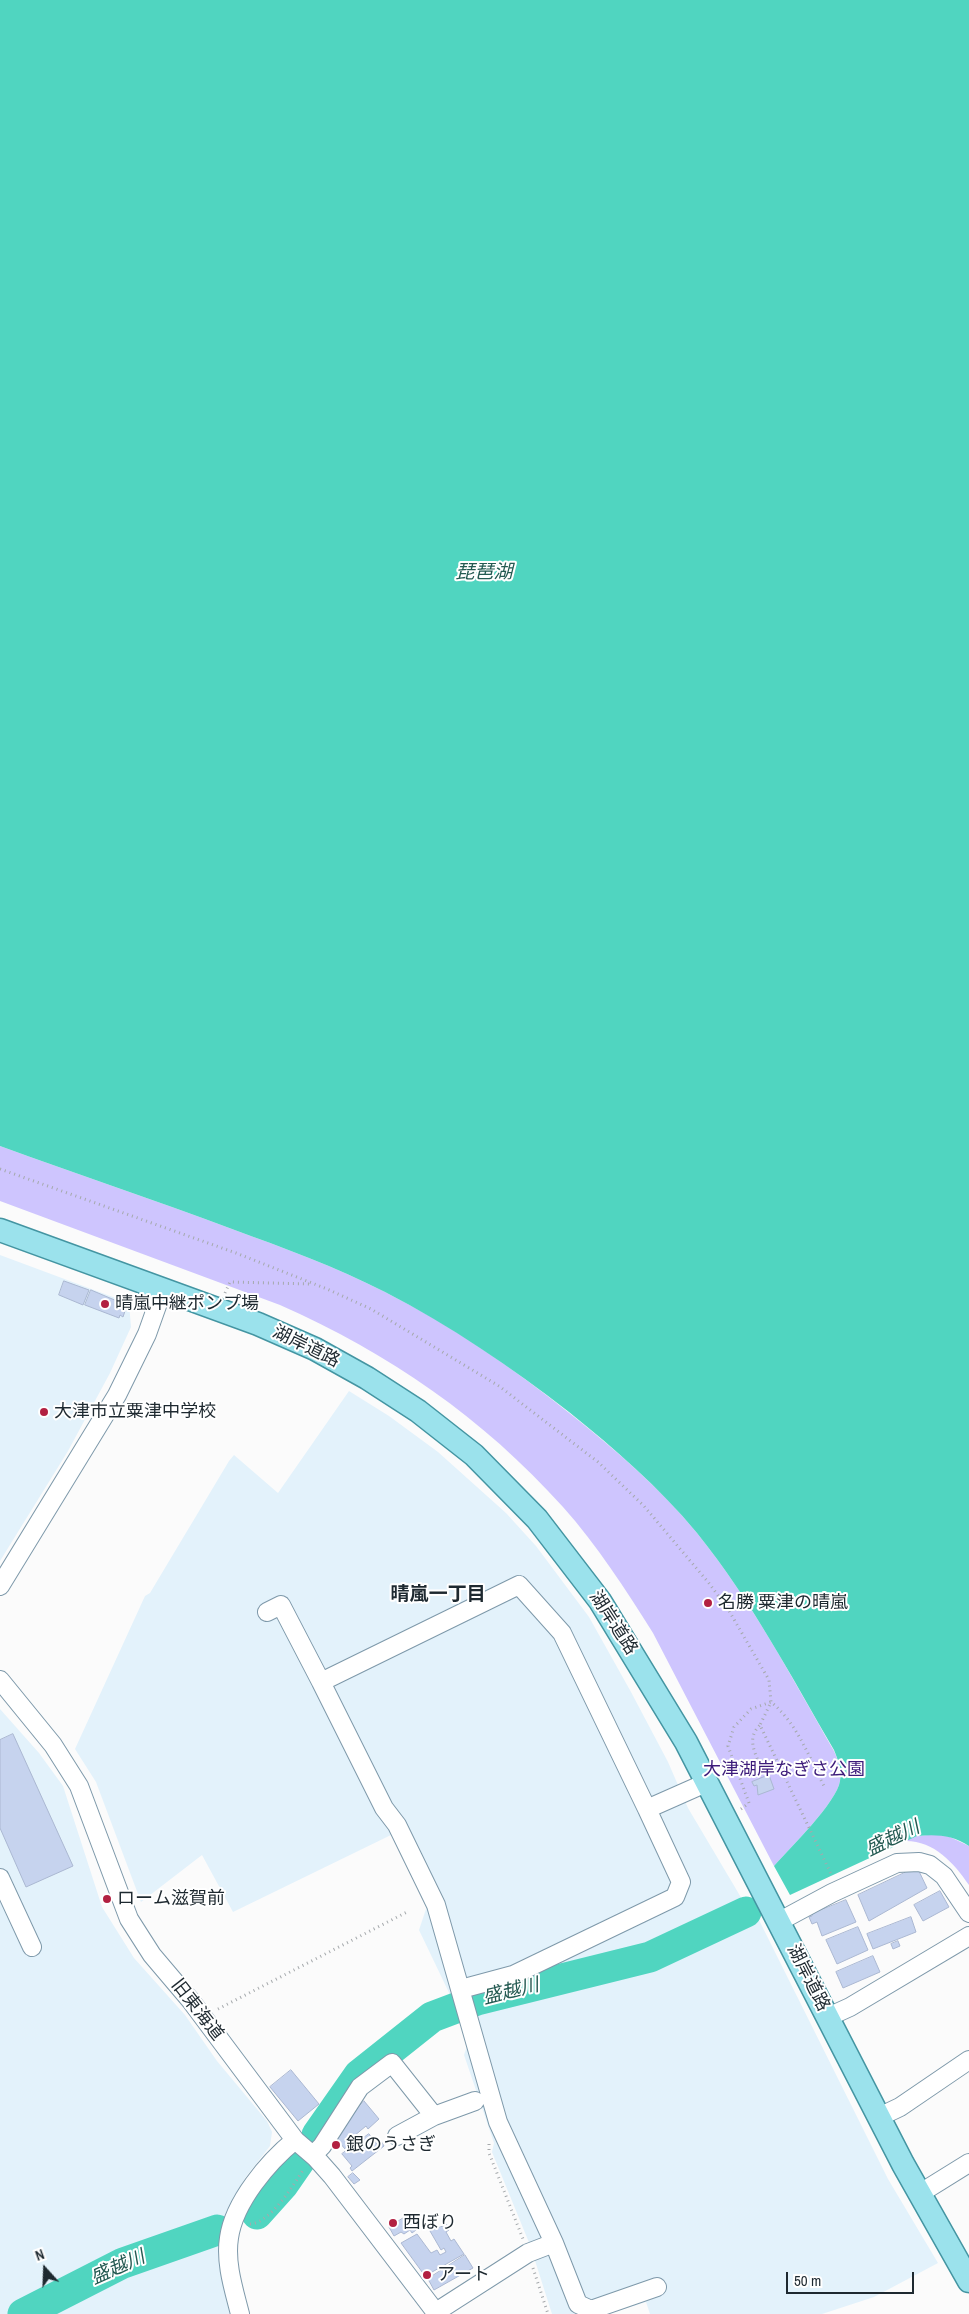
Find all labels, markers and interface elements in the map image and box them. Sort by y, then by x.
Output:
water label: 琵琶湖 [456,562,512,584]
place label: 晴嵐中継ポンプ場 [115,1293,259,1315]
marker: 晴嵐中継ポンプ場 [99,1298,111,1310]
street label: 湖岸道路 [269,1322,343,1372]
place label: 大津市立粟津中学校 [54,1401,216,1423]
marker: 大津市立粟津中学校 [38,1406,50,1418]
district label: 晴嵐一丁目 [391,1584,485,1606]
street label: 湖岸道路 [584,1587,642,1659]
place label: 名勝 粟津の晴嵐 [718,1592,848,1614]
marker: 名勝 粟津の晴嵐 [702,1597,714,1609]
park label: 大津湖岸なぎさ公園 [703,1759,865,1781]
water label: 盛越川 [862,1816,924,1862]
place label: ローム滋賀前 [117,1888,225,1910]
marker: ローム滋賀前 [101,1893,113,1905]
street label: 湖岸道路 [782,1941,834,2015]
water label: 盛越川 [481,1974,541,2010]
street label: 旧東海道 [166,1975,228,2045]
place label: 銀のうさぎ [346,2134,436,2156]
marker: 銀のうさぎ [330,2139,342,2151]
place label: 西ぼり [403,2212,457,2234]
marker: 西ぼり [387,2217,399,2229]
north arrow [20,2244,70,2294]
text: N [33,2245,47,2265]
water label: 盛越川 [87,2246,149,2290]
scale bar [789,2262,916,2294]
place label: アート [437,2264,490,2286]
marker: アート [421,2269,433,2281]
text: 50 m [794,2270,821,2291]

